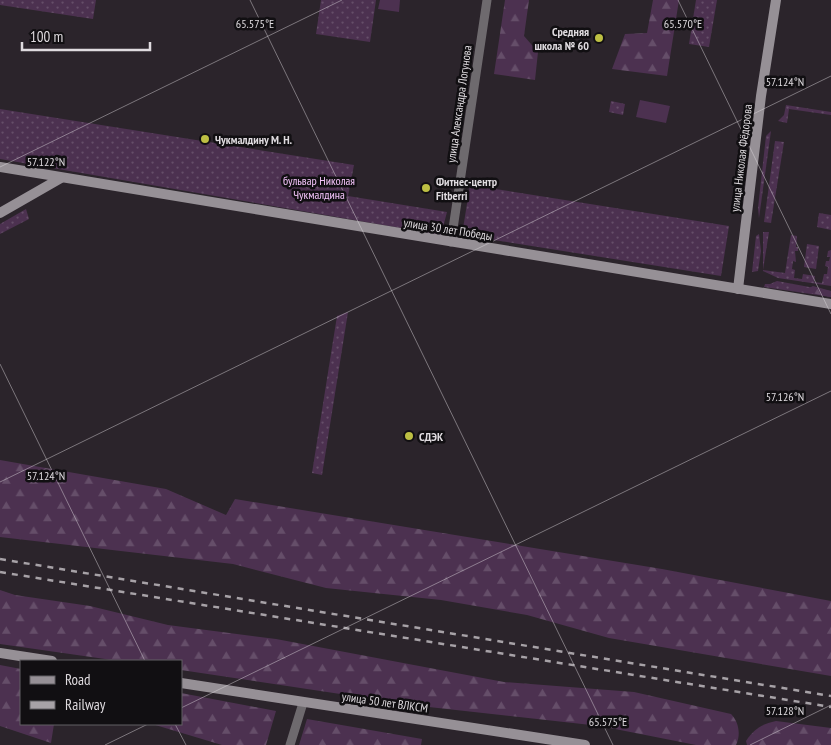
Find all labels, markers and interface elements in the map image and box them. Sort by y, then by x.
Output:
text: 65.575°E [236,16,274,31]
text: 65.570°E [664,16,702,31]
scale bar [22,20,150,52]
place label: Средняя школа № 60 [535,24,589,53]
text: 100 m [30,27,63,46]
marker: Средняя школа № 60 [593,32,605,44]
street label: улица Александра Логунова [443,44,475,164]
text: 57.124°N [766,74,804,89]
street label: улица Николая Фёдорова [727,103,755,213]
place label: Чукмалдину М. Н. [215,132,293,147]
marker: Чукмалдину М. Н. [199,133,211,145]
text: 57.122°N [27,154,65,169]
park label: бульвар Николая Чукмалдина [283,173,355,202]
place label: Фитнес-центр Fitberri [436,174,498,203]
marker: Фитнес-центр Fitberri [420,182,432,194]
street label: улица 30 лет Победы [403,215,493,243]
text: 57.126°N [766,389,804,404]
place label: СДЭК [419,429,444,444]
marker: СДЭК [403,430,415,442]
text: 57.124°N [27,468,65,483]
legend [20,660,182,725]
text: Road [65,670,91,689]
street label: улица 50 лет ВЛКСМ [341,689,429,715]
text: Railway [65,695,106,714]
text: 57.128°N [766,703,804,718]
text: 65.575°E [589,714,627,729]

